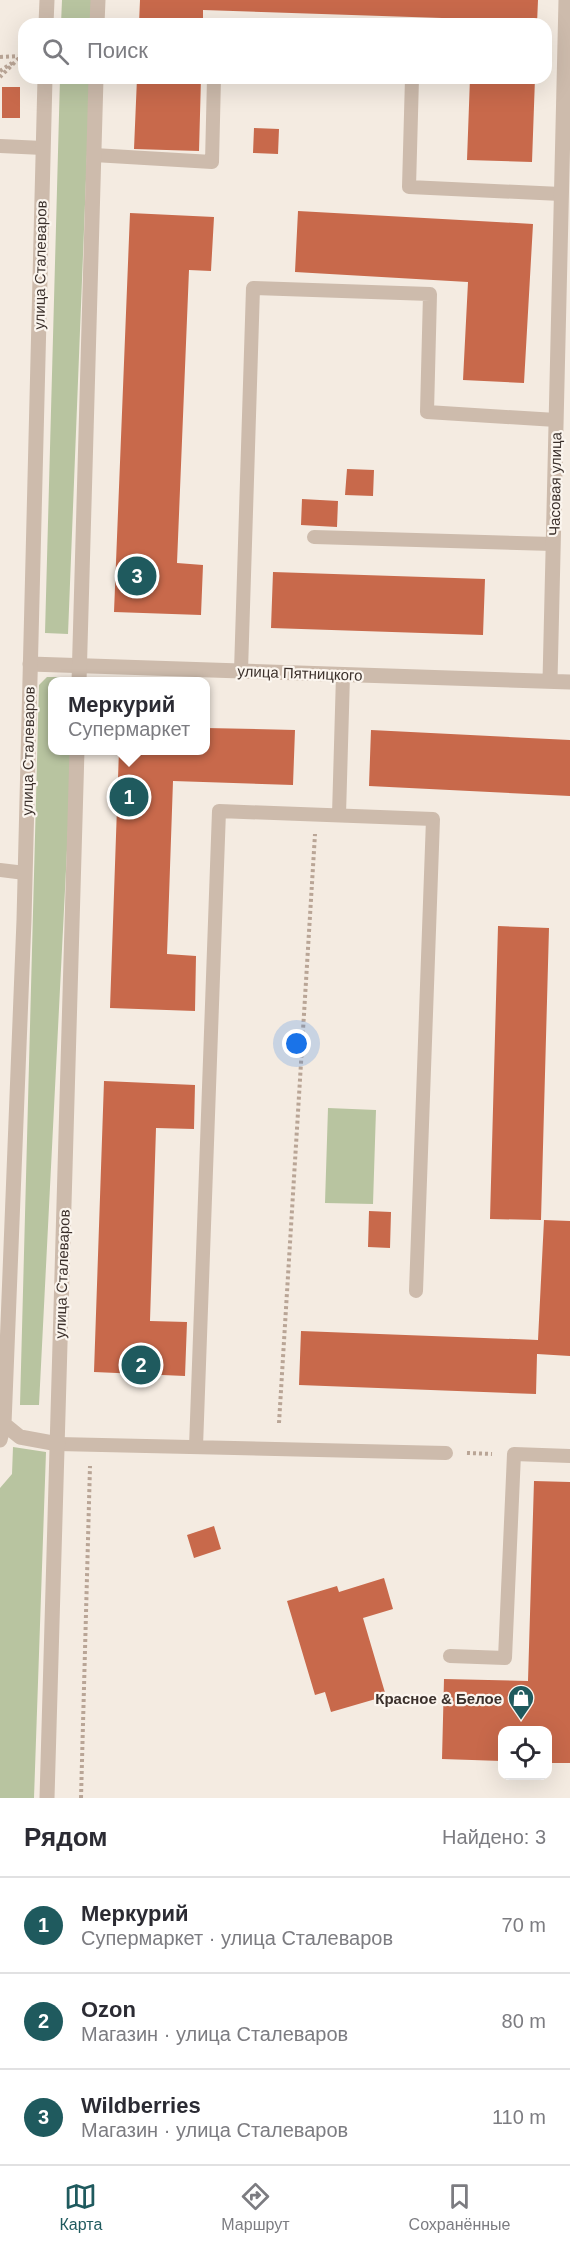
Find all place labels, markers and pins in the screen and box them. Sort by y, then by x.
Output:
pin: 3 [118,554,156,598]
pin: 1 [110,774,148,820]
pin: 2 [122,1342,160,1388]
shop icon: Красное & Белое [506,1683,536,1721]
place label: Красное & Белое [375,1690,502,1707]

